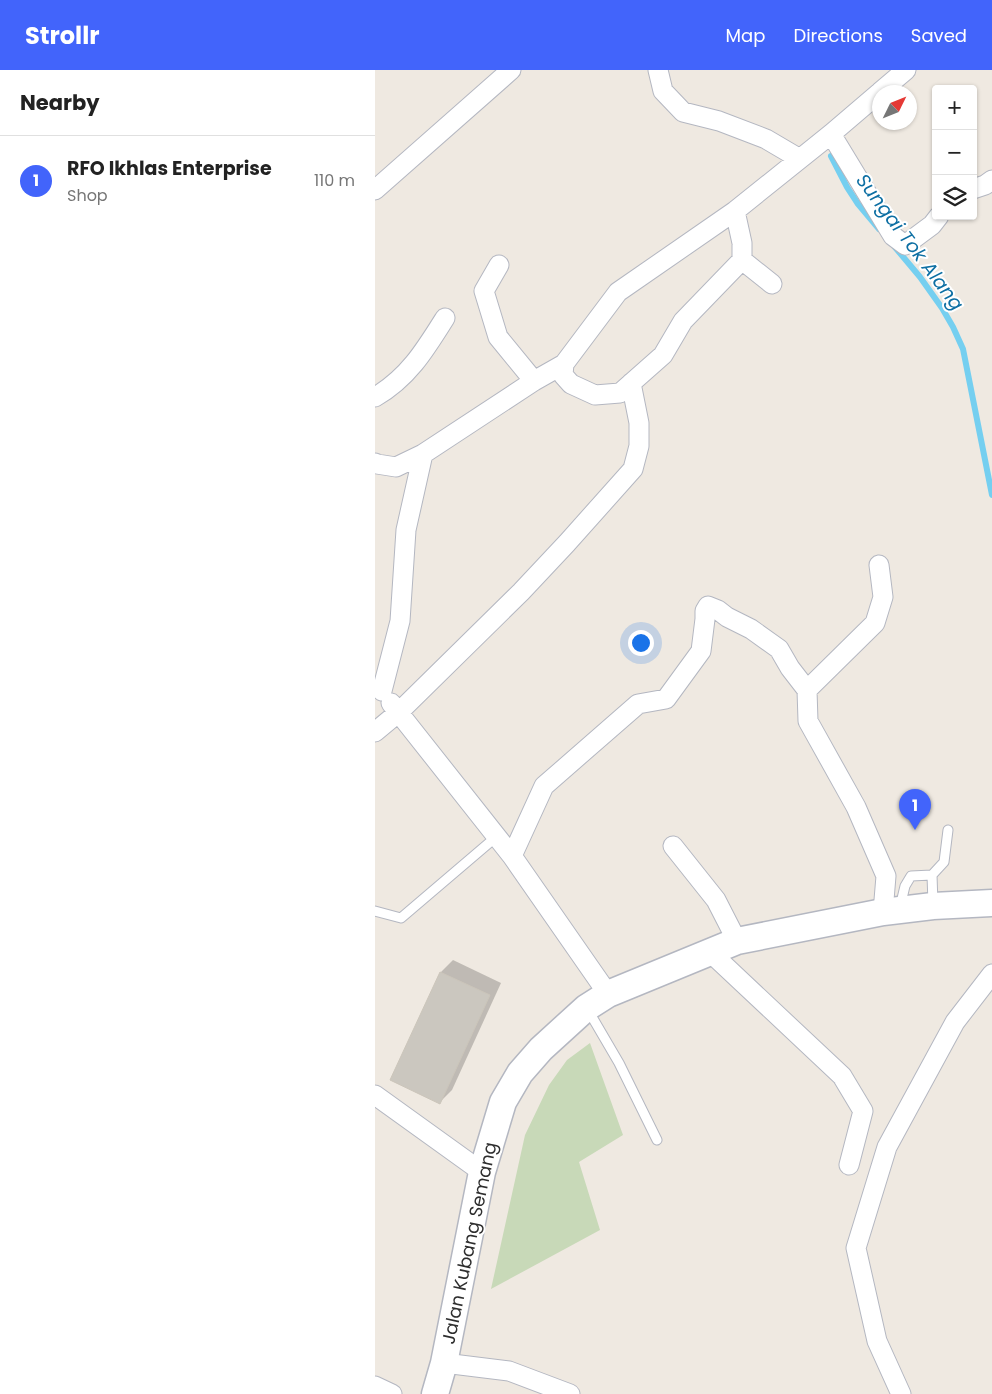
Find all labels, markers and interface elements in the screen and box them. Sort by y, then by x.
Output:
text: Strollr [25,19,100,52]
text: Map [726,23,765,48]
text: Directions [793,23,883,48]
text: Saved [911,23,967,48]
north arrow [872,85,917,130]
map controls [932,85,977,220]
button: + [932,85,977,130]
text: Nearby [20,88,100,117]
button: − [932,130,977,175]
text: RFO Ikhlas Enterprise [67,155,272,182]
water label: Sungai Tok Alang [850,168,970,316]
text: 1 [33,169,39,192]
text: 110 m [314,169,355,192]
button: layers [932,175,977,220]
text: Shop [67,184,108,207]
your location [628,630,654,656]
pin: 1 [899,789,931,830]
street label: Jalan Kubang Semang [435,1140,503,1346]

